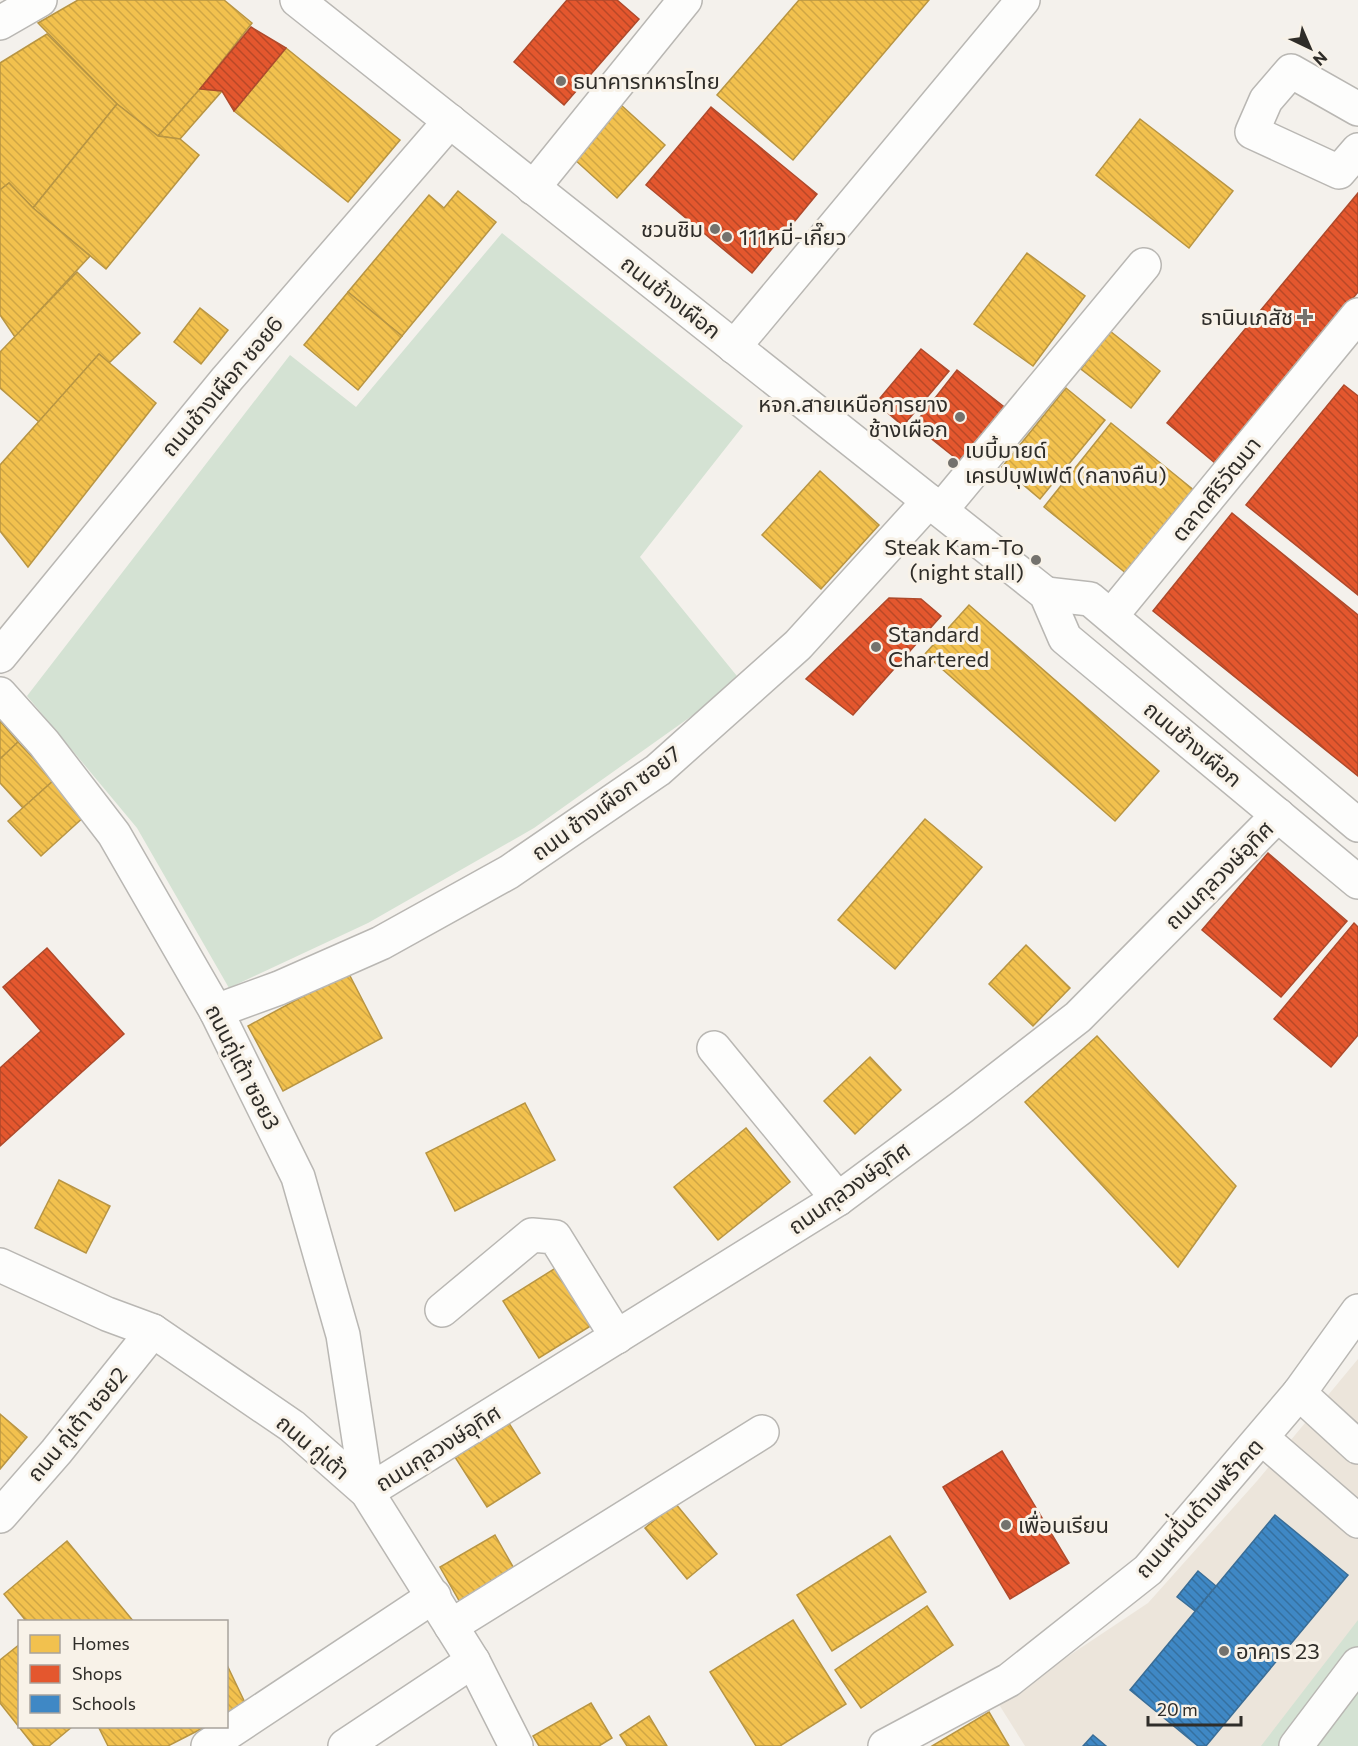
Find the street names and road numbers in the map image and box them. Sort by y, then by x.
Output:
street label: ถนนช้างเผือก [616,249,727,344]
street label: ถนนช้างเผือก ซอย6 [155,310,288,461]
street label: ตลาดศิริวัฒนา [1165,431,1266,546]
street label: ถนนช้างเผือก [1139,695,1248,792]
street label: ถนน ช้างเผือก ซอย7 [526,739,685,866]
street label: ถนนกุลวงษ์อุทิศ [1159,815,1279,935]
street label: ถนนกู่เต้า ซอย3 [199,999,287,1135]
street label: ถนนกุลวงษ์อุทิศ [783,1136,915,1240]
street label: ถนน กู่เต้า ซอย2 [21,1361,133,1487]
street label: ถนนกุลวงษ์อุทิศ [370,1398,506,1498]
street label: ถนน กู่เต้า [271,1408,355,1486]
street label: ถนนหมื่่นด้ามพร้าคต [1123,1427,1268,1583]

